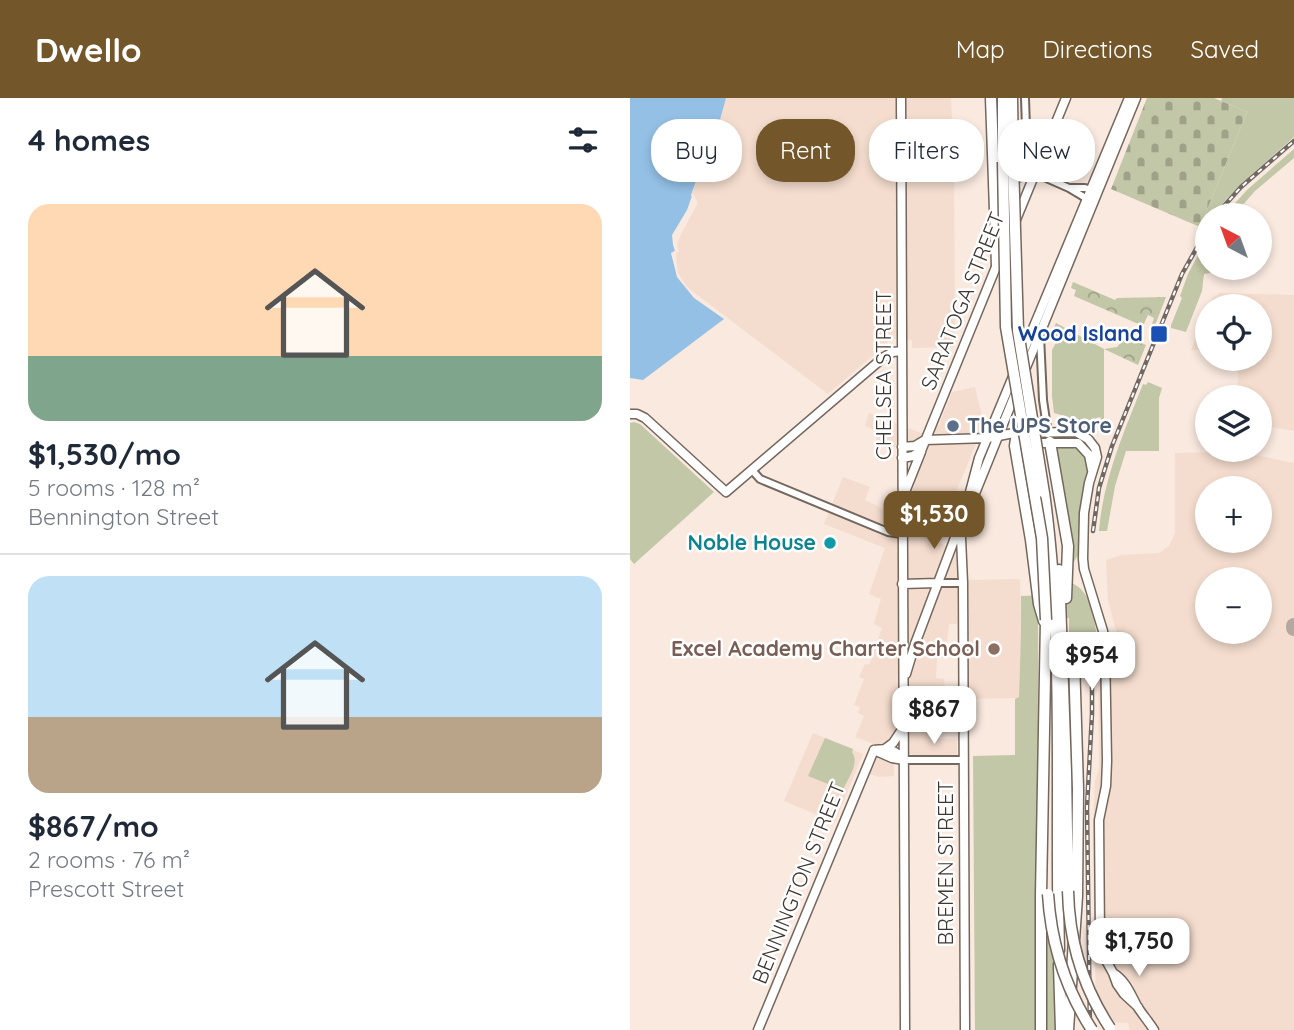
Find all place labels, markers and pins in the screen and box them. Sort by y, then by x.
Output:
place label: Wood Island [1018,320,1143,346]
marker: Wood Island [1149,324,1169,344]
place label: The UPS Store [967,412,1112,438]
marker: The UPS Store [945,418,961,434]
pin: $1,530 [877,491,991,551]
place label: Noble House [688,529,816,555]
marker: Noble House [822,535,838,551]
pin: $954 [1051,632,1133,692]
place label: Excel Academy Charter School [671,635,980,661]
marker: Excel Academy Charter School [986,641,1002,657]
pin: $867 [893,686,975,746]
pin: $1,750 [1082,918,1196,978]

